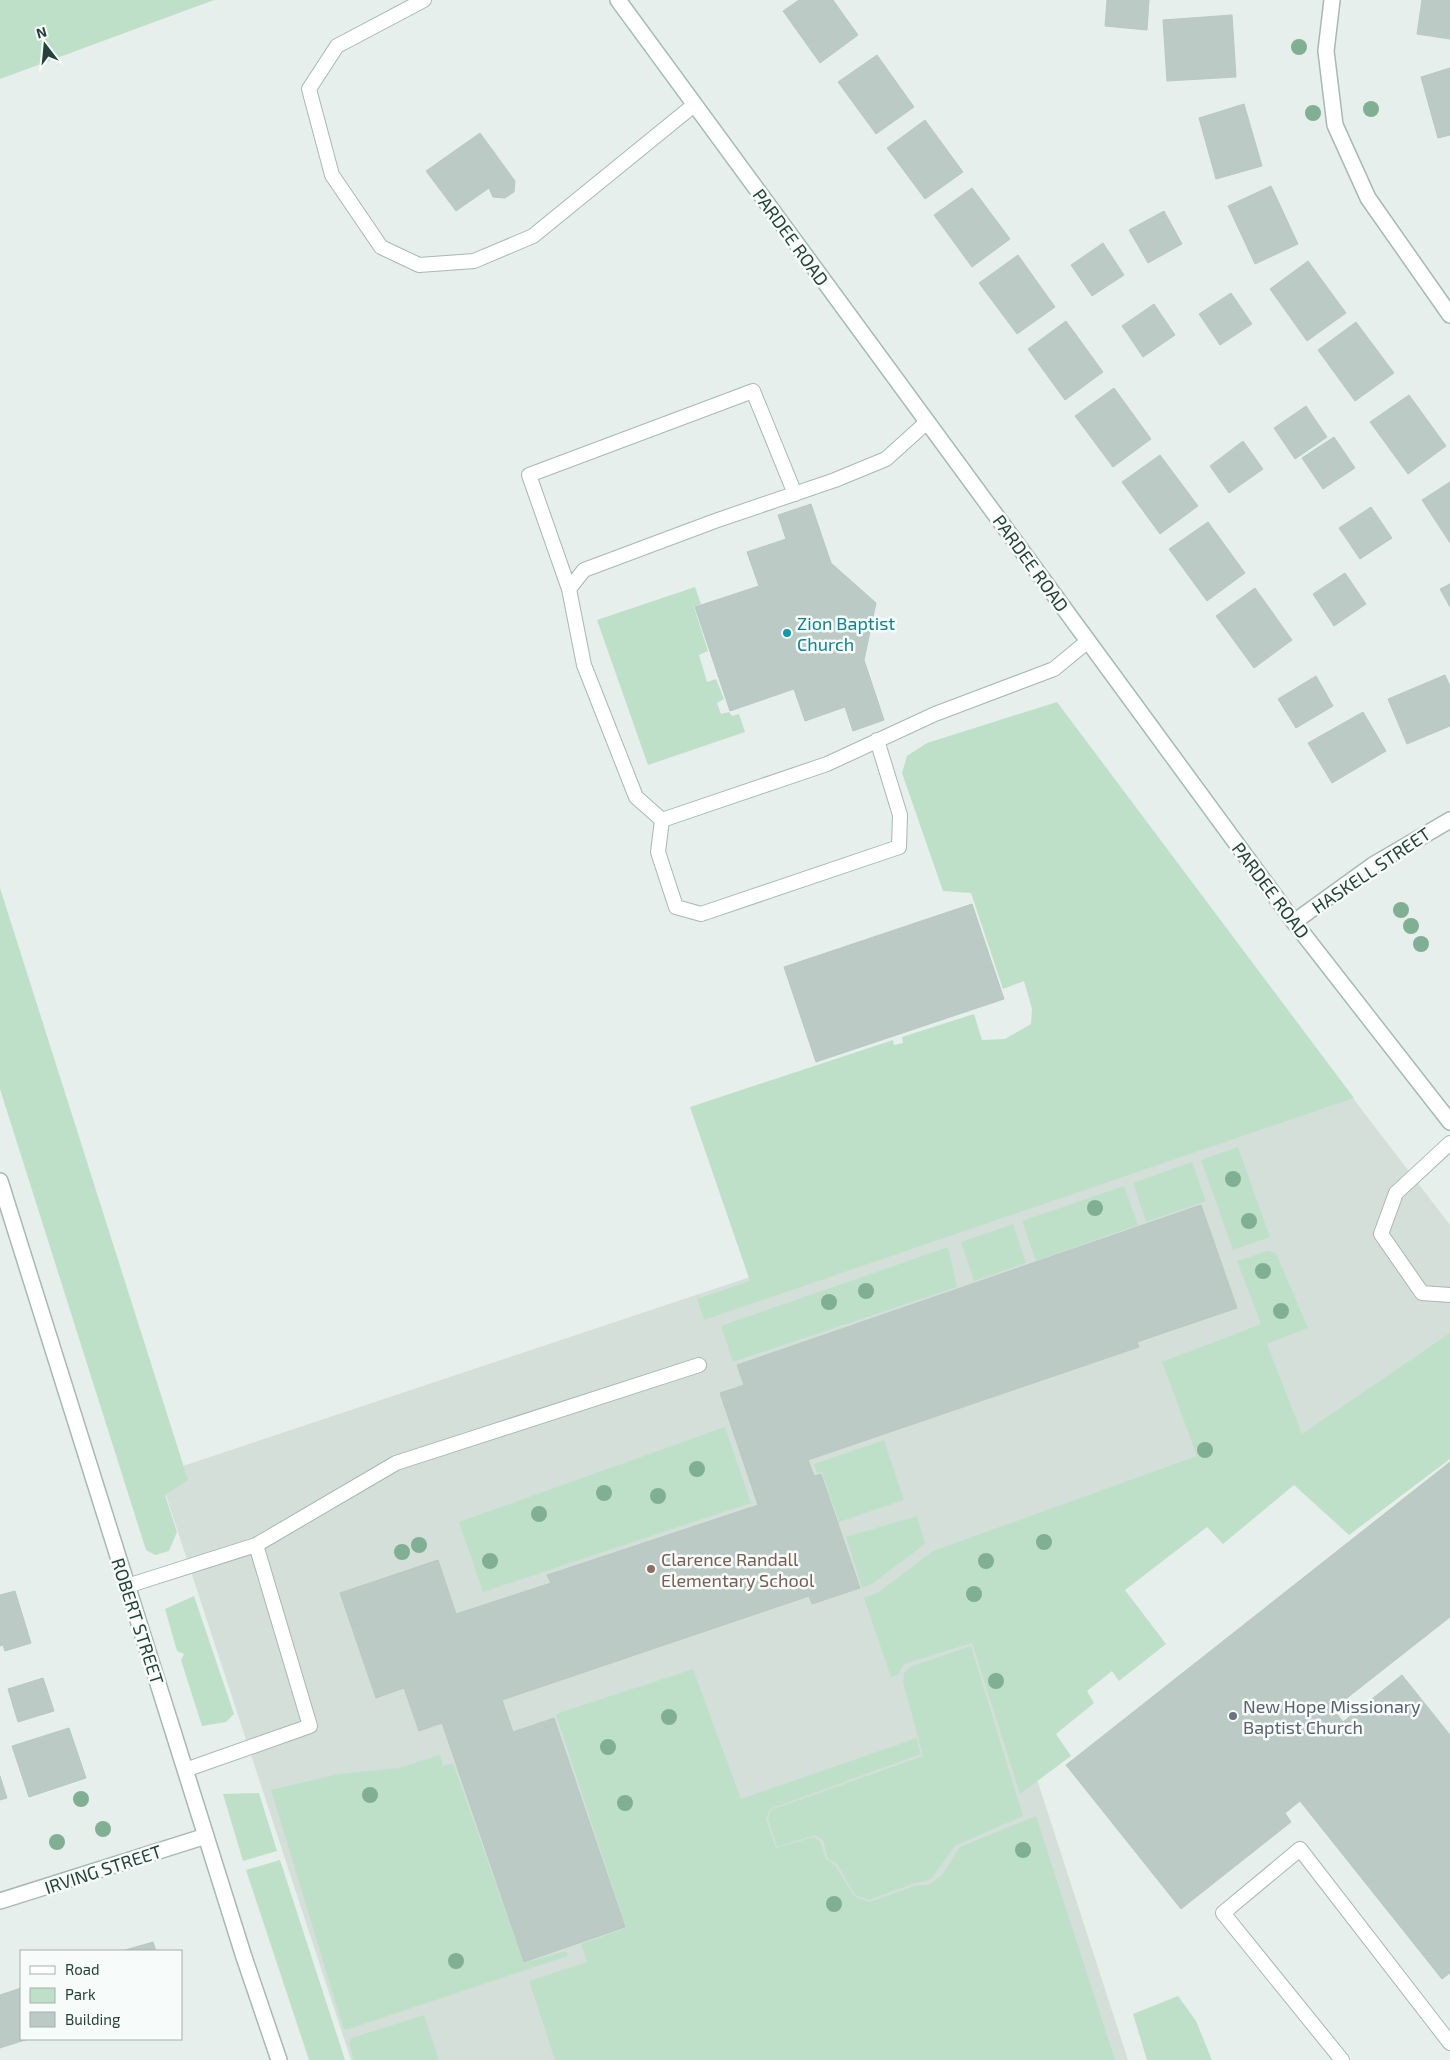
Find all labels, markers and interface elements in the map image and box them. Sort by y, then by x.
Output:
north arrow [20,20,70,70]
text: N [34,22,48,42]
street label: PARDEE ROAD [748,184,834,290]
street label: PARDEE ROAD [988,510,1074,616]
place label: Zion Baptist Church [797,612,895,655]
marker: Zion Baptist Church [781,627,793,639]
street label: HASKELL STREET [1308,822,1435,918]
street label: PARDEE ROAD [1228,838,1314,942]
place label: Clarence Randall Elementary School [661,1548,815,1591]
street label: ROBERT STREET [107,1555,169,1688]
marker: Clarence Randall Elementary School [645,1563,657,1575]
place label: New Hope Missionary Baptist Church [1243,1695,1421,1738]
marker: New Hope Missionary Baptist Church [1227,1710,1239,1722]
street label: IRVING STREET [42,1840,165,1898]
legend [20,1950,182,2040]
text: Road [65,1960,100,1978]
text: Park [65,1985,96,2003]
text: Building [65,2010,121,2028]

